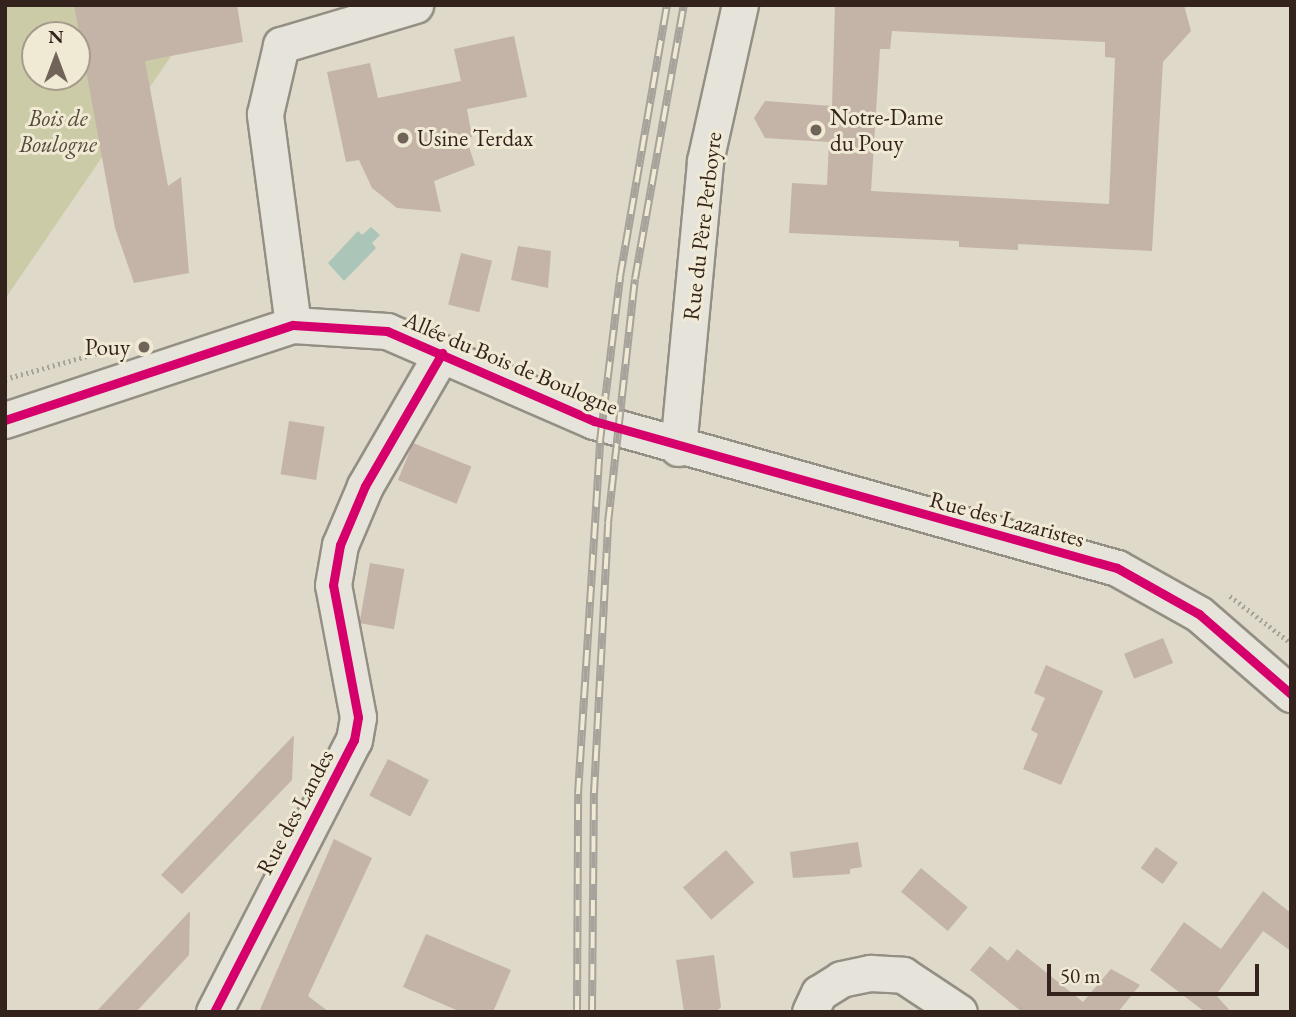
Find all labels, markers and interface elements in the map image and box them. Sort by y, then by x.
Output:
north arrow [21,21,91,91]
text: N [48,24,64,49]
place label: Notre-Dame du Pouy [830,103,943,157]
park label: Bois de Boulogne [19,104,97,158]
marker: Notre-Dame du Pouy [808,122,824,138]
place label: Usine Terdax [417,124,533,152]
marker: Usine Terdax [395,130,411,146]
street label: Rue du Père Perboyre [677,130,727,322]
street label: Allée du Bois de Boulogne [400,305,622,421]
place label: Pouy [85,333,130,361]
marker: Pouy [136,339,152,355]
street label: Rue des Lazaristes [927,485,1087,553]
street label: Rue des Landes [251,745,339,879]
scale bar [1051,950,1263,994]
text: 50 m [1060,962,1101,989]

